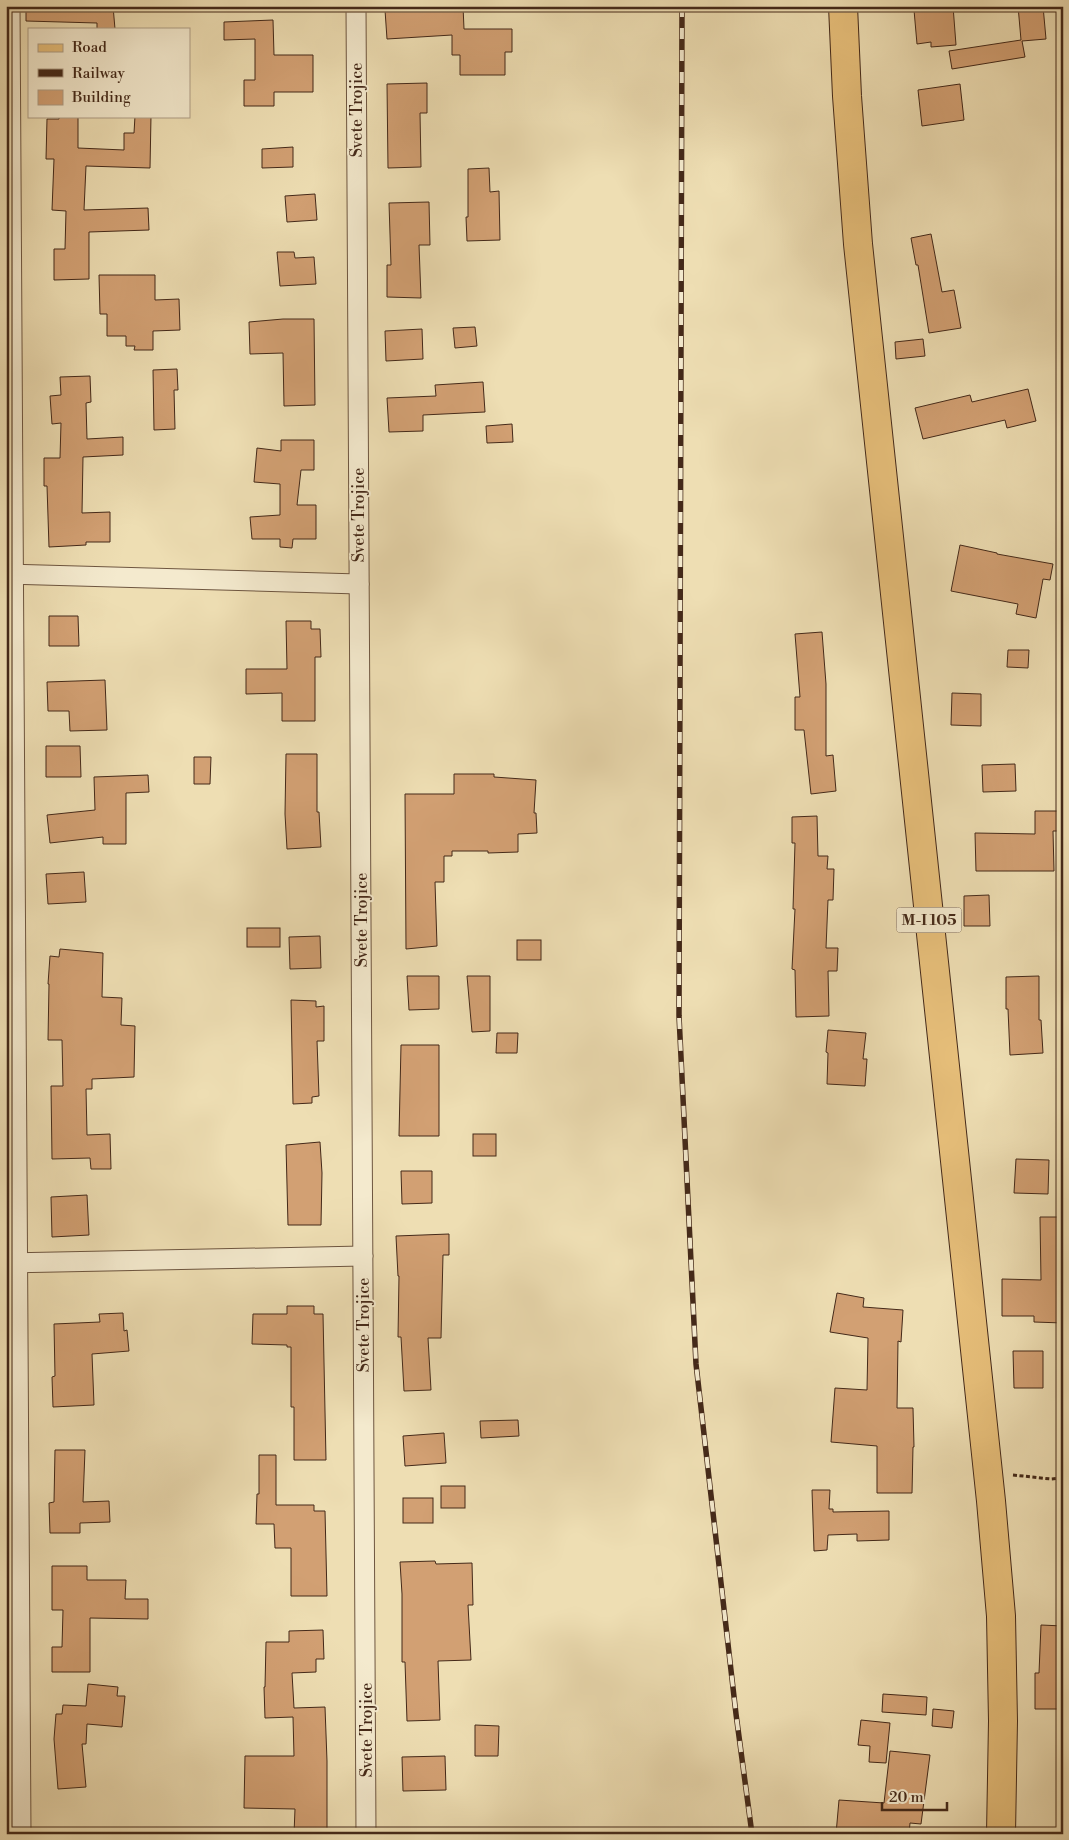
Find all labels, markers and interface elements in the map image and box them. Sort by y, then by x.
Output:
legend [28,28,190,118]
text: Road [72,38,107,57]
street label: Svete Trojice [347,63,367,157]
text: Railway [72,64,126,83]
text: Building [71,88,131,107]
street label: Svete Trojice [349,468,369,562]
street label: Svete Trojice [352,873,372,967]
road number: M-I 105 [896,908,962,932]
street label: Svete Trojice [354,1278,374,1372]
street label: Svete Trojice [357,1683,377,1777]
scale bar [882,1780,946,1812]
text: 20 m [889,1788,924,1807]

